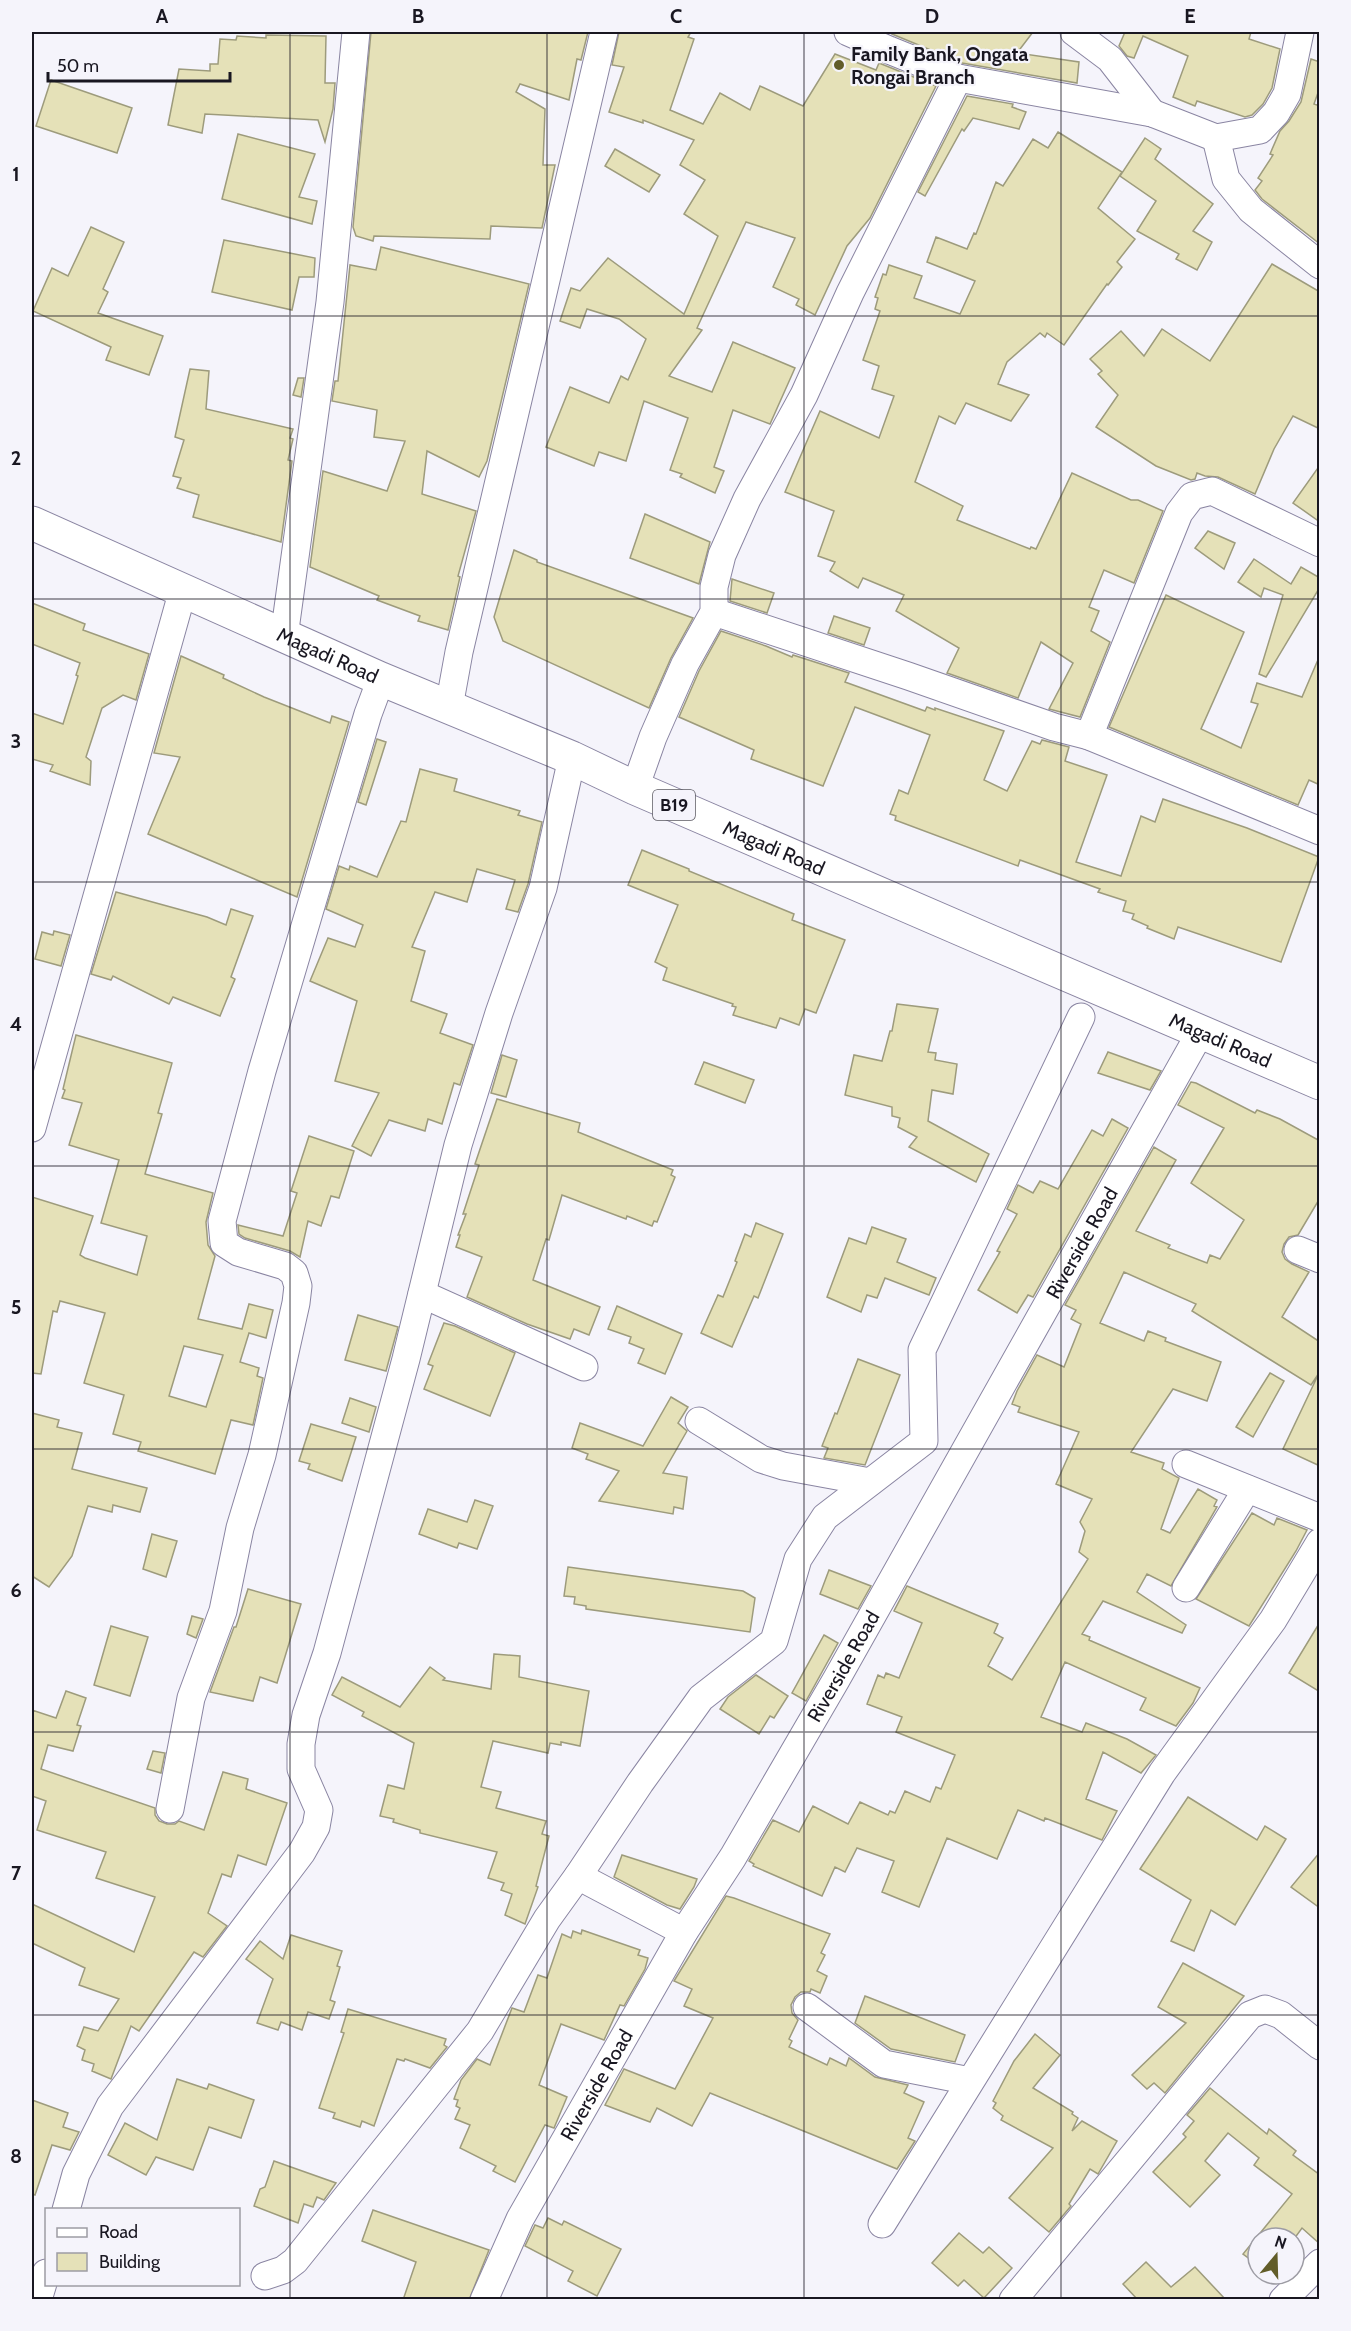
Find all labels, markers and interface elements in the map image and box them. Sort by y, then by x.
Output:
text: A [156,4,169,28]
text: B [412,4,424,28]
text: C [670,4,682,28]
text: D [925,4,939,28]
text: E [1184,4,1196,28]
place label: Family Bank, Ongata Rongai Branch [851,42,1028,89]
scale bar [48,45,230,83]
text: 50 m [57,55,99,77]
marker: Family Bank, Ongata Rongai Branch [832,58,846,72]
text: 1 [12,162,20,186]
text: 2 [11,446,21,470]
street label: Magadi Road [273,622,382,688]
text: 3 [11,729,21,753]
road number: B19 [653,790,695,820]
street label: Magadi Road [719,815,828,881]
street label: Magadi Road [1166,1008,1275,1073]
text: 4 [10,1012,22,1036]
street label: Riverside Road [1041,1183,1123,1303]
text: 5 [11,1295,21,1319]
text: 6 [10,1578,22,1602]
street label: Riverside Road [802,1607,884,1726]
text: 7 [11,1861,22,1885]
street label: Riverside Road [555,2025,638,2145]
text: 8 [10,2144,22,2168]
legend [45,2208,240,2286]
text: Road [99,2221,138,2243]
north arrow [1246,2226,1306,2286]
text: N [1272,2231,1289,2253]
text: Building [99,2251,161,2273]

